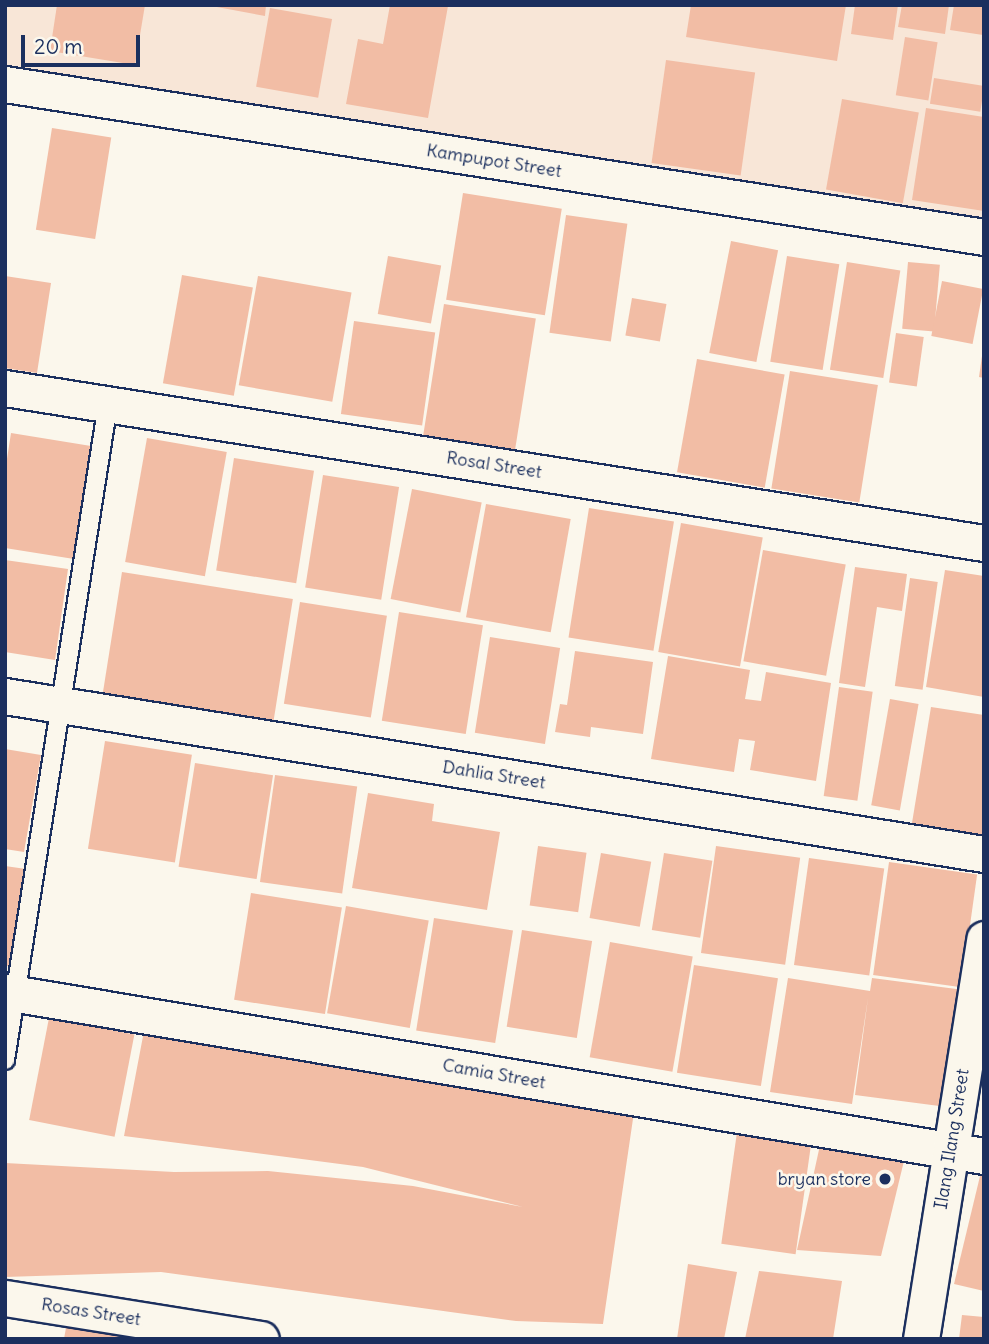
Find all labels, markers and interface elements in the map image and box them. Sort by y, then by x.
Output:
scale bar [24,21,144,65]
text: 20 m [34,33,83,60]
street label: Kampupot Street [425,140,563,182]
street label: Rosal Street [445,447,543,483]
street label: Dahlia Street [441,756,547,794]
street label: Camia Street [441,1054,547,1094]
street label: Ilang Ilang Street [930,1067,974,1211]
place label: bryan store [778,1168,871,1190]
marker: bryan store [877,1171,893,1187]
street label: Rosas Street [40,1293,142,1331]

